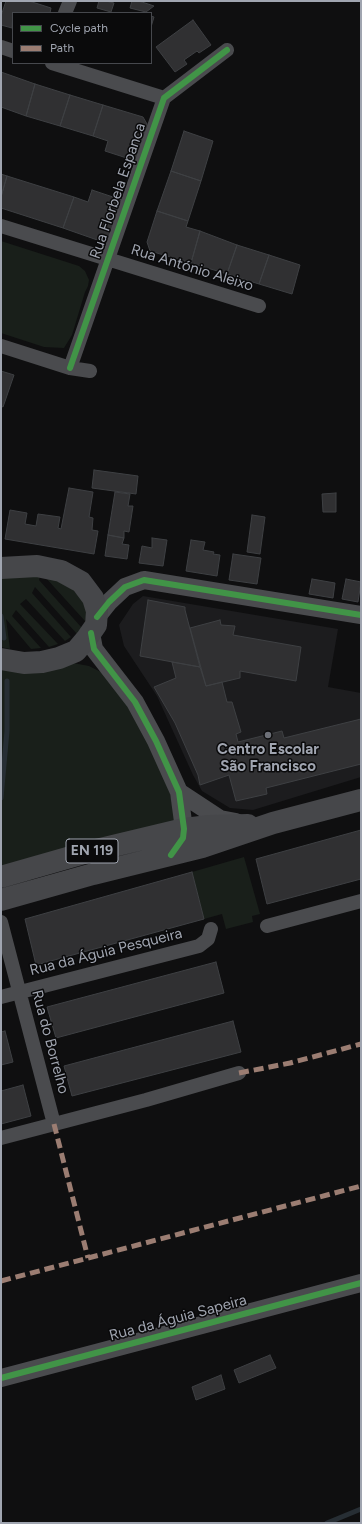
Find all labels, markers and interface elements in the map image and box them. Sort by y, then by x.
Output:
legend [12,12,152,64]
text: Cycle path [50,21,108,35]
text: Path [50,41,74,55]
street label: Rua Florbela Espanca [86,121,150,261]
street label: Rua António Aleixo [129,241,255,295]
marker: Centro Escolar São Francisco [263,730,273,740]
place label: Centro Escolar São Francisco [217,741,319,776]
road number: EN 119 [66,839,118,863]
street label: Rua da Águia Pesqueira [28,924,184,980]
street label: Rua do Borrelho [27,988,73,1096]
street label: Rua da Águia Sapeira [107,1291,249,1345]

